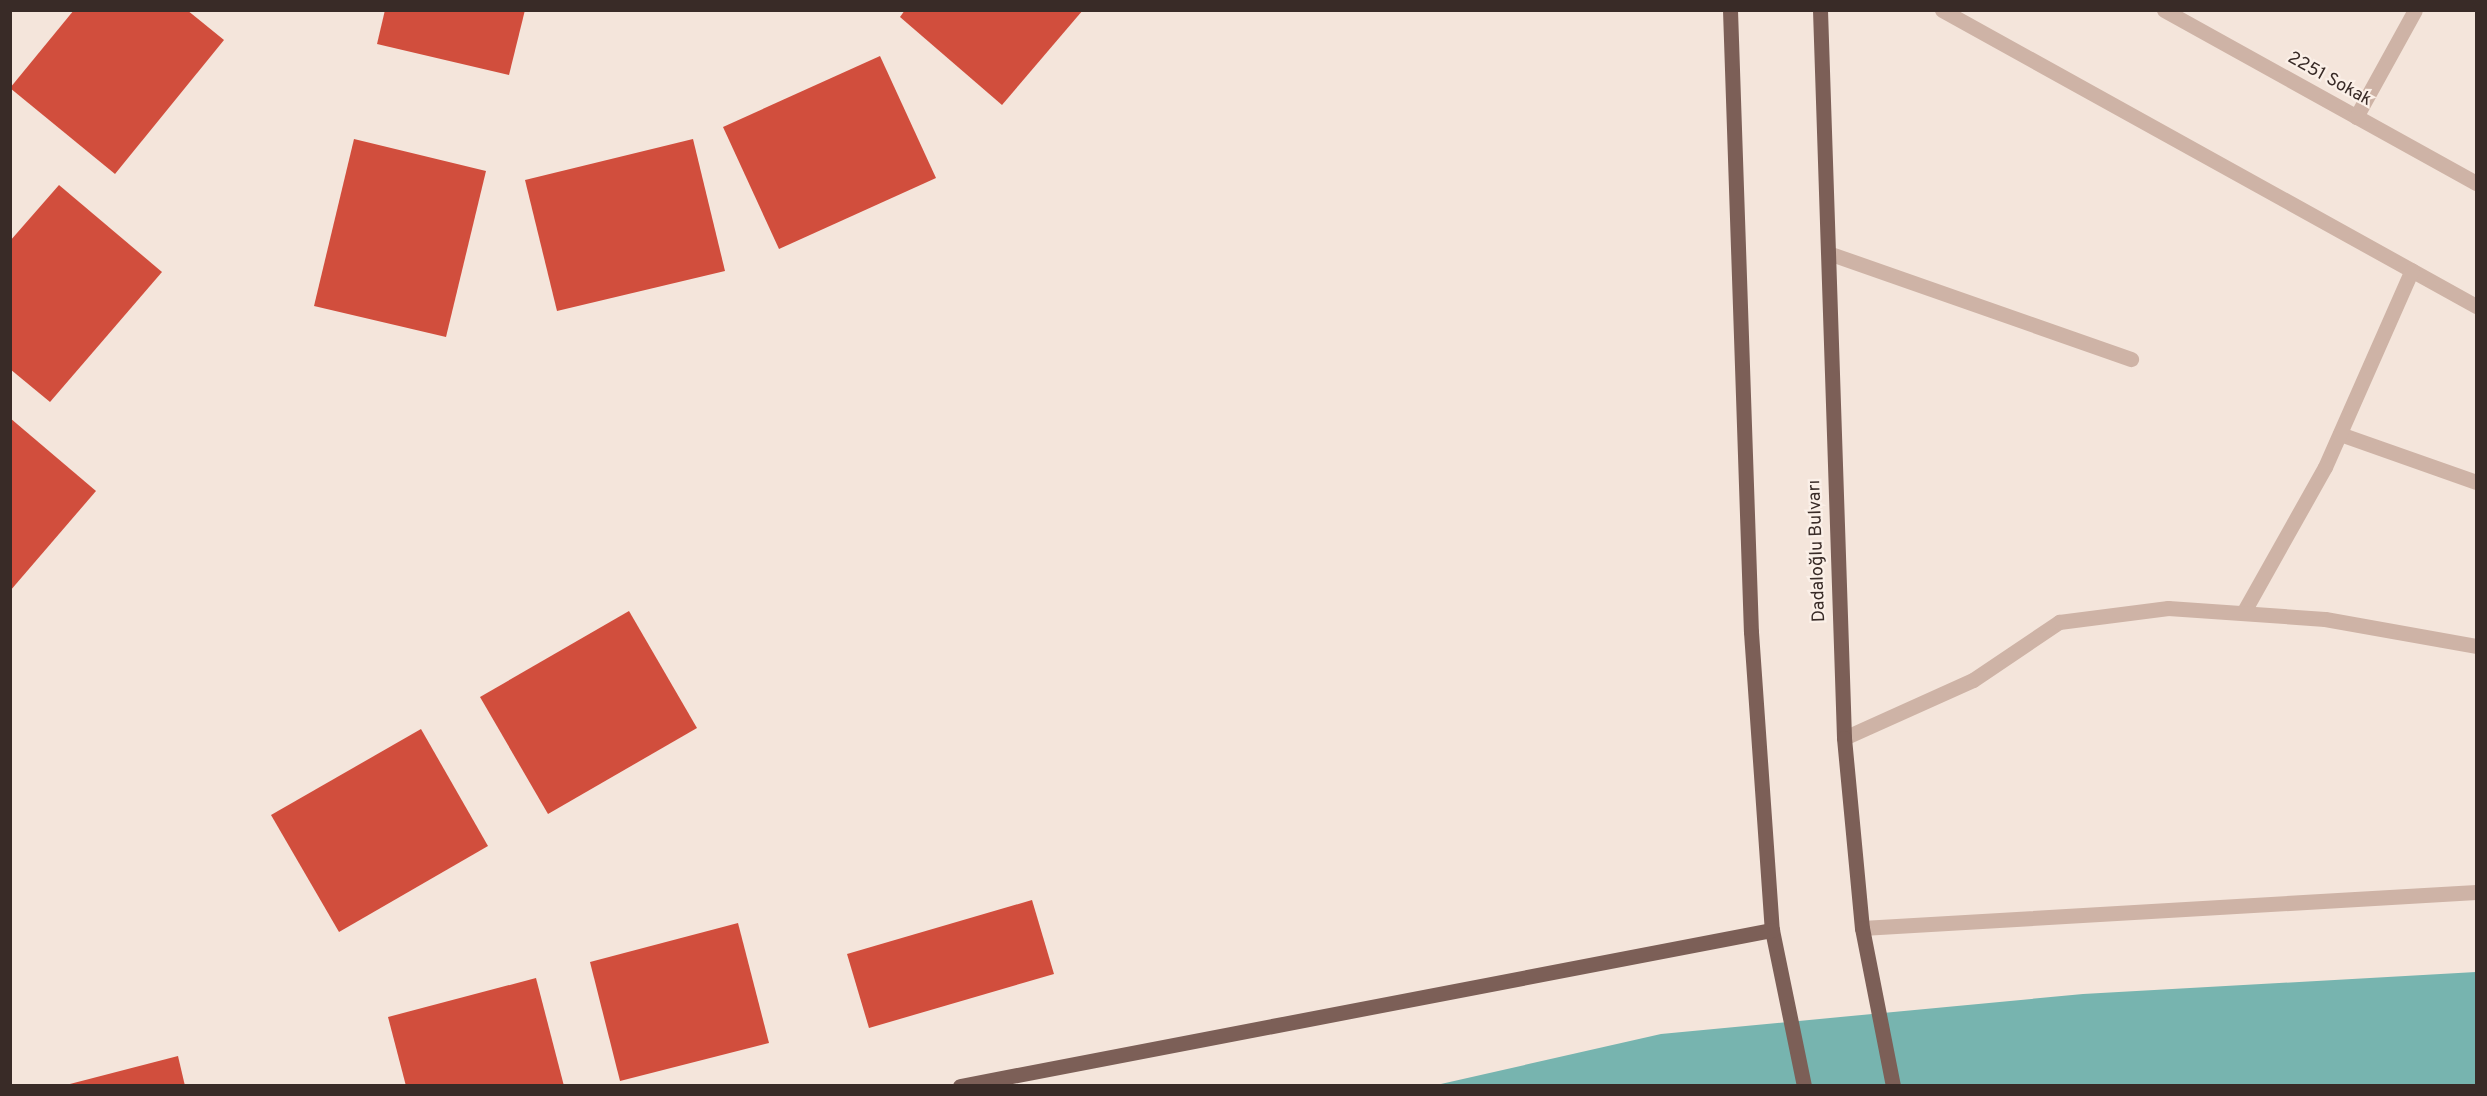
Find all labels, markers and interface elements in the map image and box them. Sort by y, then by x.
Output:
street label: 2251 Sokak [2283,48,2375,112]
street label: Dadaloğlu Bulvarı [1805,480,1831,622]

